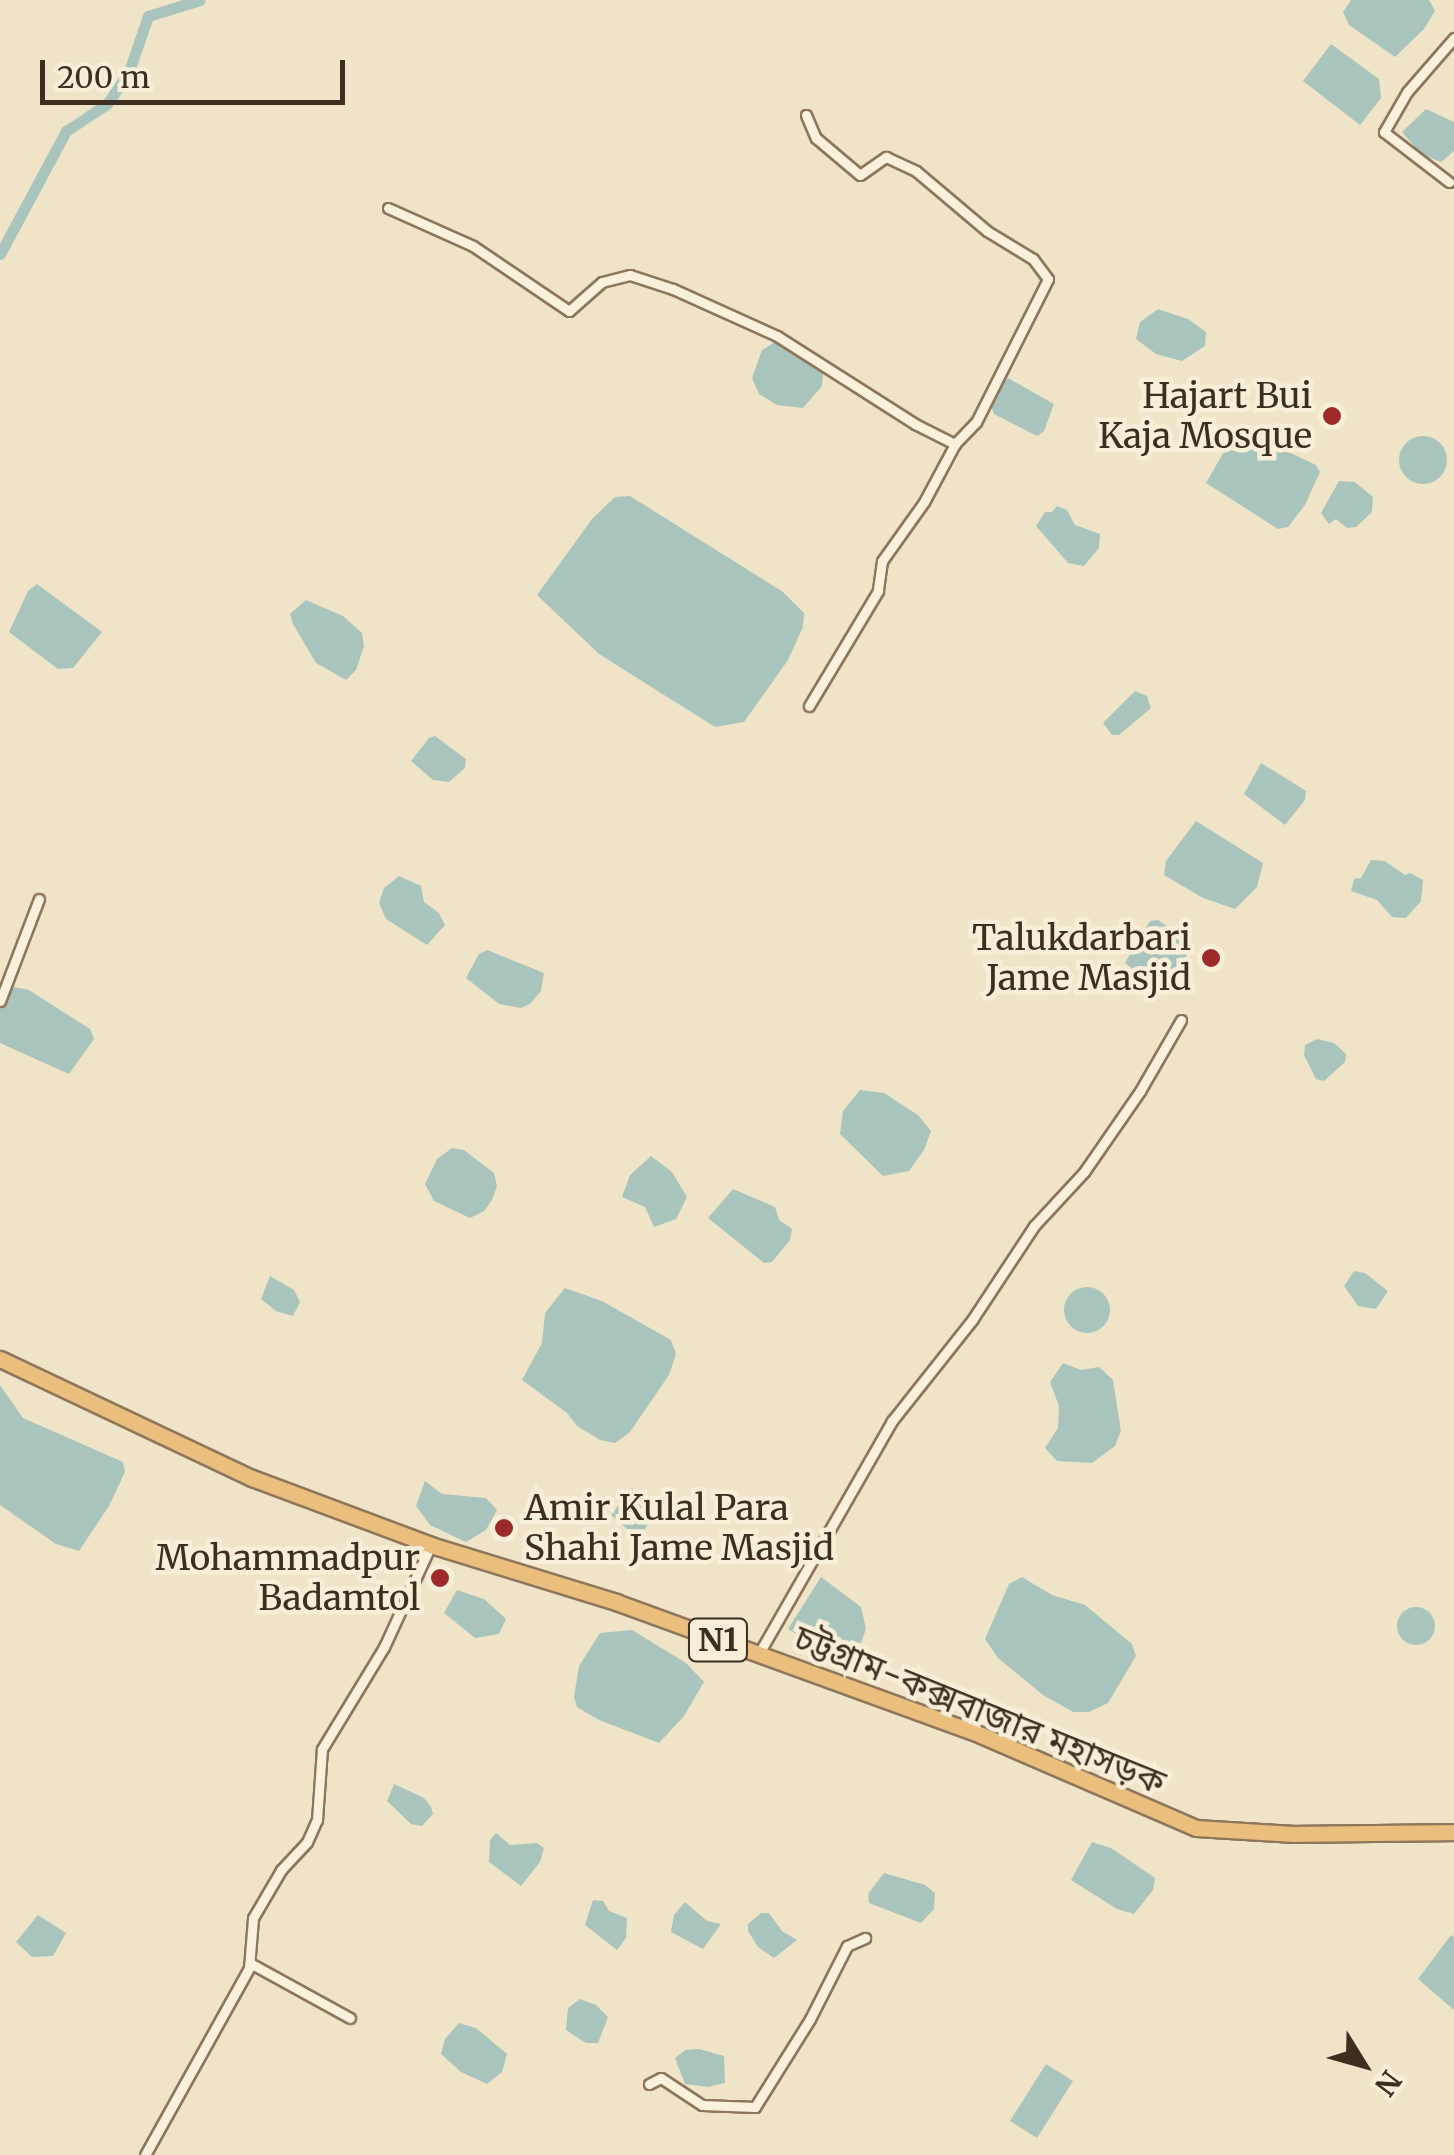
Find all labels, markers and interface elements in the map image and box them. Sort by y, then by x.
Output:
scale bar [45,40,350,102]
text: 200 m [57,58,150,96]
place label: Hajart Bui Kaja Mosque [1098,375,1312,457]
marker: Hajart Bui Kaja Mosque [1321,405,1343,427]
place label: Talukdarbari Jame Masjid [972,917,1191,999]
marker: Talukdarbari Jame Masjid [1200,947,1222,969]
place label: Amir Kulal Para Shahi Jame Masjid [524,1487,834,1569]
marker: Amir Kulal Para Shahi Jame Masjid [493,1517,515,1539]
place label: Mohammadpur Badamtol [155,1537,420,1619]
marker: Mohammadpur Badamtol [429,1567,451,1589]
road number: N1 [686,1613,750,1667]
street label: চট্টগ্রাম-কক্সবাজার মহাসড়ক [788,1616,1172,1804]
north arrow [1314,2015,1414,2115]
text: N [1367,2063,1409,2103]

